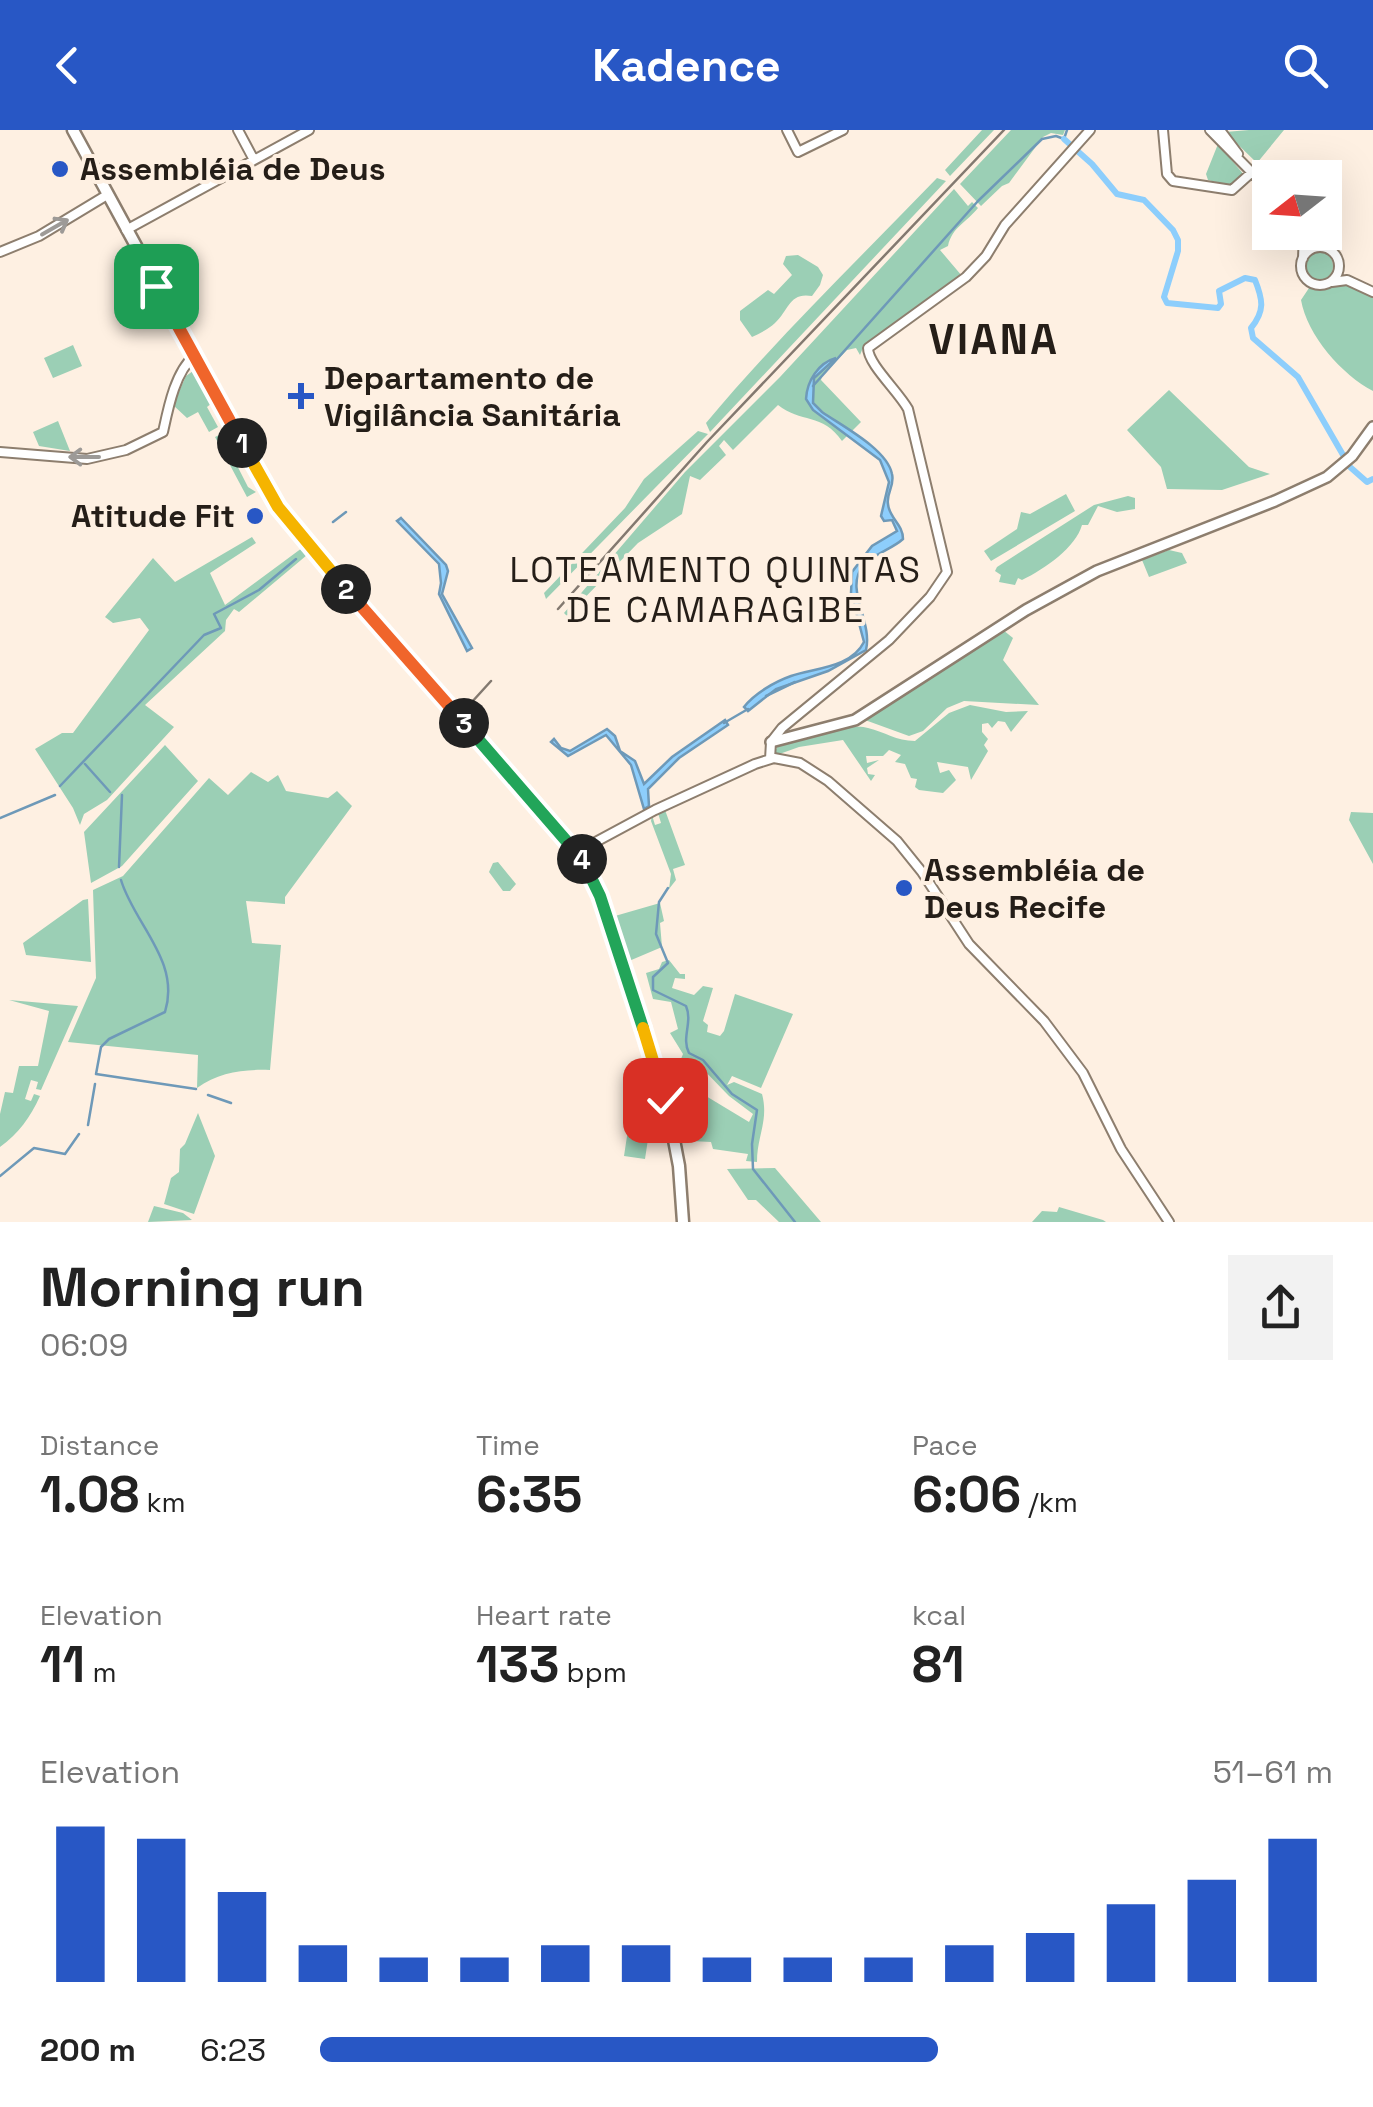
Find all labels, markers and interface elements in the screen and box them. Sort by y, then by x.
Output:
text: Kadence [592,37,781,94]
icon: back [40,38,95,93]
icon: search [1278,38,1333,93]
place label: Assembléia de Deus [80,149,385,189]
marker: Assembléia de Deus [49,158,71,180]
north arrow [1252,160,1342,250]
map controls [1252,160,1342,250]
one-way arrow [40,216,69,236]
pin [114,244,199,329]
icon: arrive [129,259,184,314]
district label: VIANA [929,313,1059,366]
place label: Departamento de Vigilância Sanitária [324,358,621,435]
marker: Departamento de Vigilância Sanitária [288,383,314,409]
pin: 1 [217,418,267,468]
text: 1 [236,425,248,461]
one-way arrow [68,447,100,466]
place label: Atitude Fit [71,496,235,536]
marker: Atitude Fit [244,505,266,527]
district label: LOTEAMENTO QUINTAS DE CAMARAGIBE [509,548,923,632]
pin: 2 [321,564,371,614]
text: 2 [338,571,354,607]
pin: 3 [439,698,489,748]
text: 3 [455,705,473,741]
pin: 4 [557,834,607,884]
text: 4 [573,841,591,877]
place label: Assembléia de Deus Recife [924,850,1145,927]
marker: Assembléia de Deus Recife [893,877,915,899]
pin [623,1058,708,1143]
icon: check [638,1073,693,1128]
text: Morning run [40,1252,365,1322]
button: share [1228,1255,1333,1360]
text: 06:09 [40,1325,128,1365]
text: Distance [40,1427,159,1463]
text: Time [476,1427,540,1463]
text: Pace [912,1427,978,1463]
text: 1.08 [40,1463,139,1527]
text: 6:35 [476,1463,582,1527]
text: 6:06 [912,1463,1021,1527]
text: km [139,1484,186,1520]
text: /km [1021,1484,1078,1520]
text: Elevation [40,1597,163,1633]
text: Heart rate [476,1597,612,1633]
text: kcal [912,1597,966,1633]
text: 11 [40,1633,85,1697]
text: 133 [476,1633,559,1697]
text: 81 [912,1633,965,1697]
text: m [85,1654,116,1690]
text: bpm [559,1654,627,1690]
text: Elevation [40,1752,180,1792]
text: 51–61 m [1213,1752,1333,1792]
text: 200 m [40,2030,136,2070]
text: 6:23 [200,2030,266,2070]

